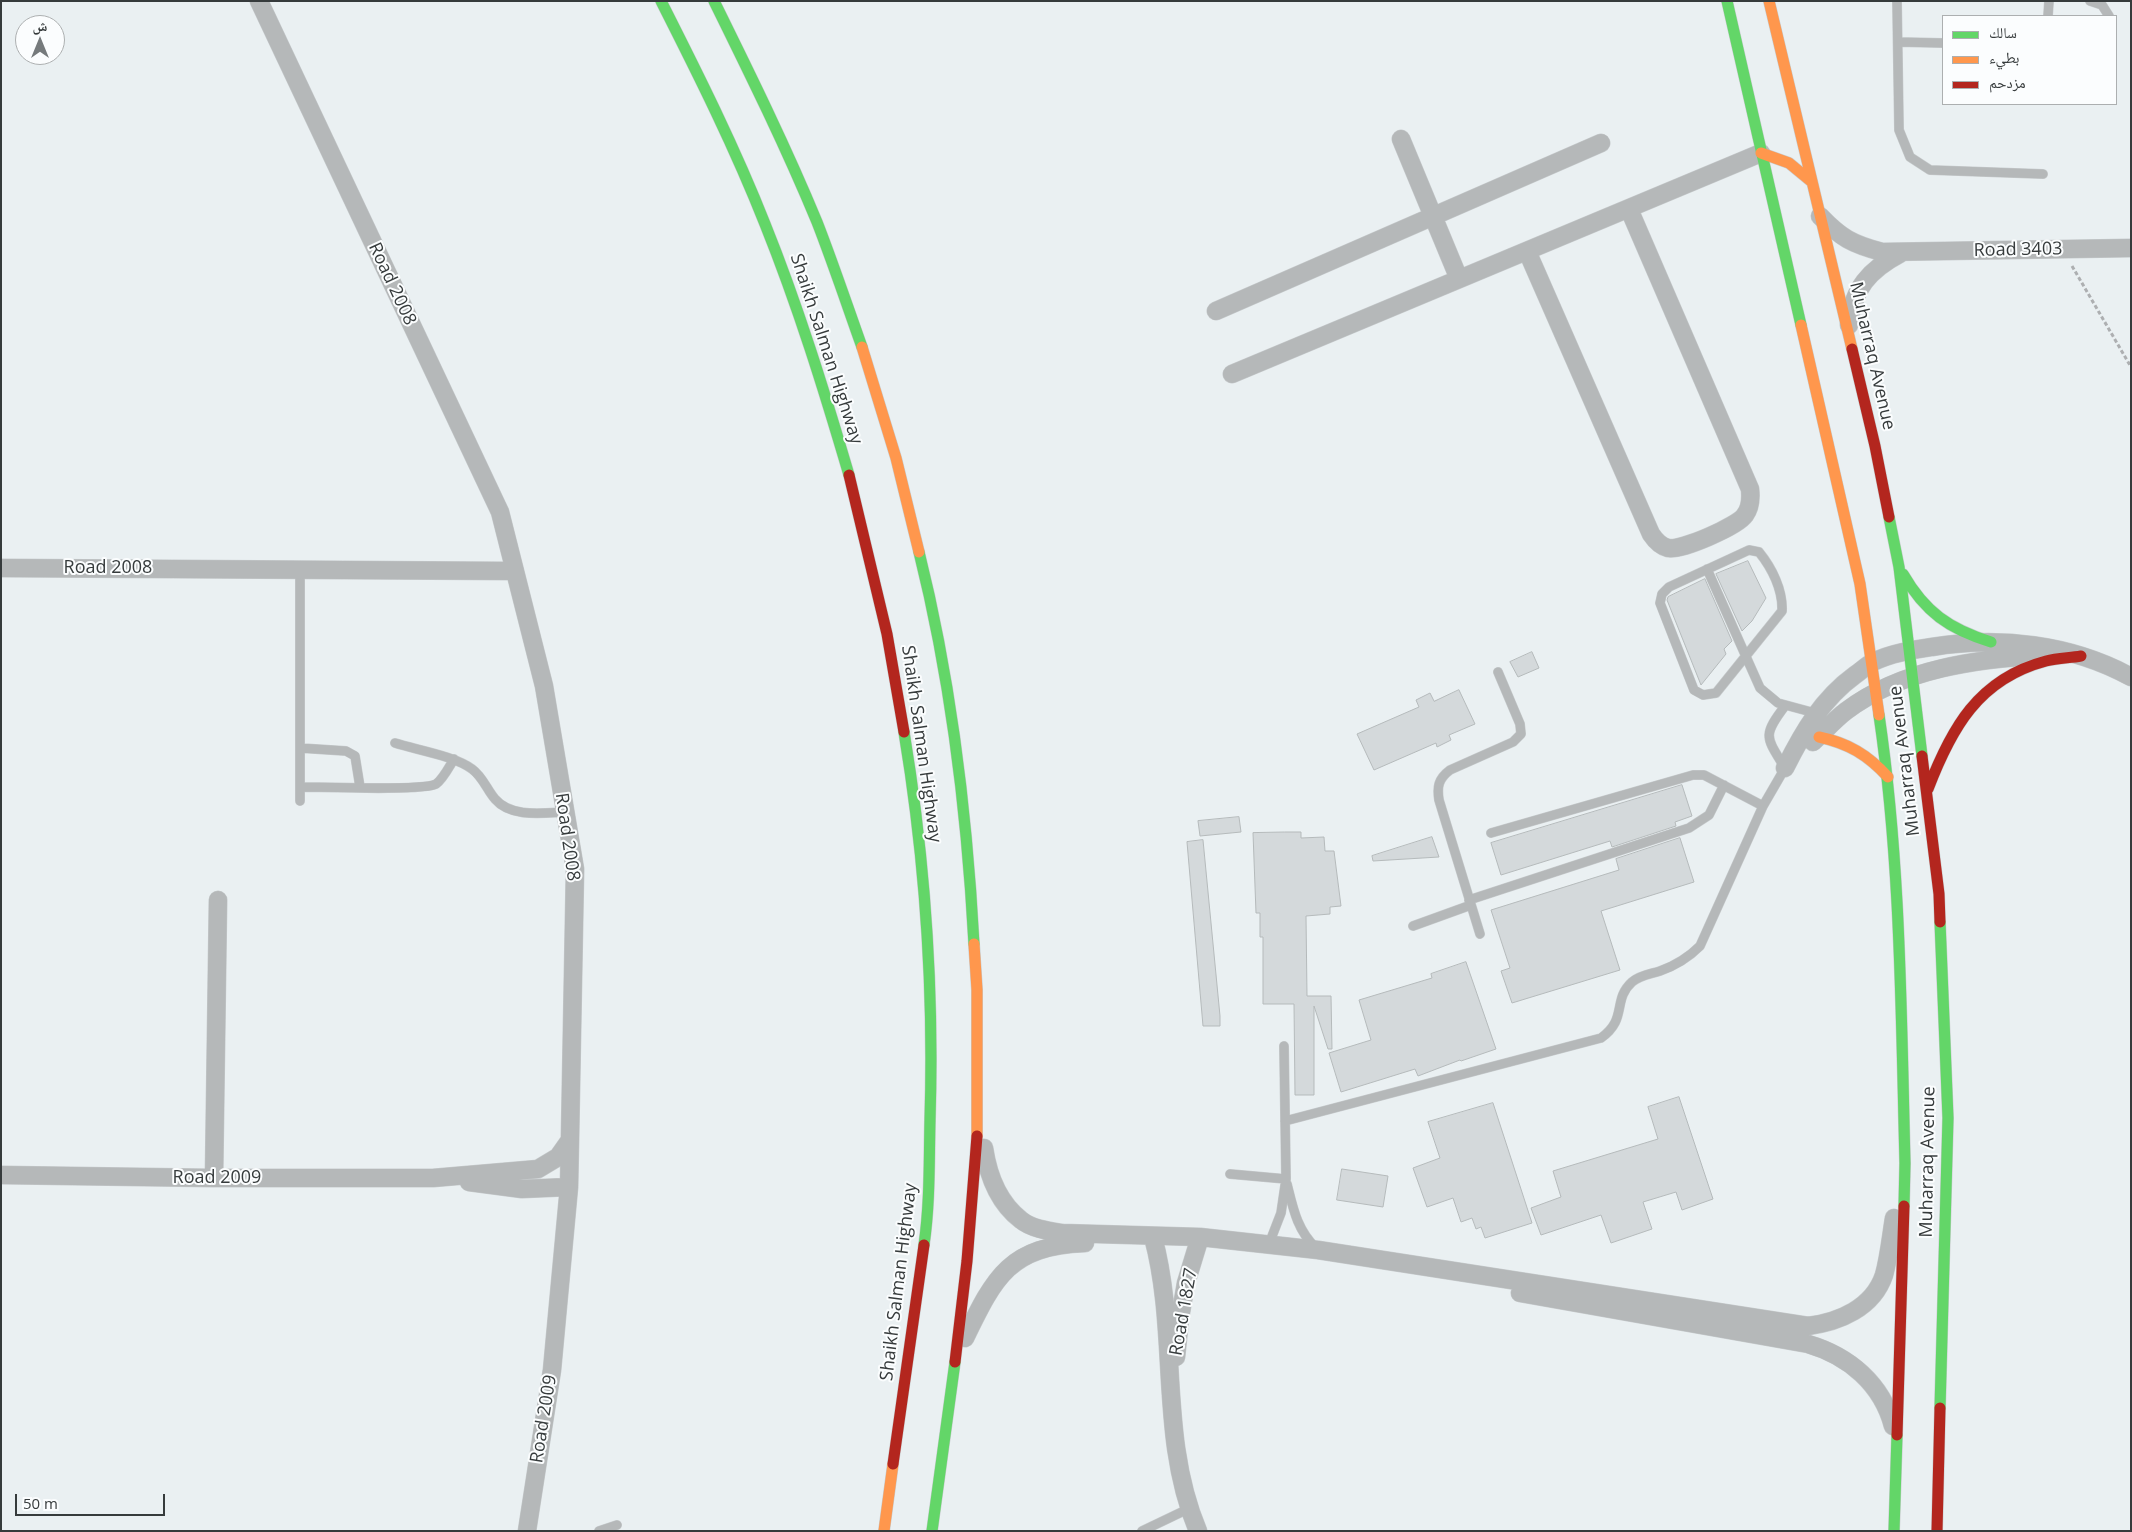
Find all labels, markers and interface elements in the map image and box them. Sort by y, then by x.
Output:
north arrow [15,15,65,65]
legend [1942,15,2117,105]
text: ش [33,16,47,35]
text: سالك [1989,22,2017,42]
text: بطيء [1989,47,2019,67]
text: مزدحم [1989,72,2026,92]
street label: Road 3403 [1973,238,2063,262]
street label: Road 2008 [363,239,421,329]
street label: Shaikh Salman Highway [785,251,867,447]
street label: Muharraq Avenue [1844,280,1900,432]
street label: Road 2008 [64,557,152,579]
street label: Shaikh Salman Highway [896,644,946,844]
street label: Muharraq Avenue [1885,685,1925,837]
street label: Road 2008 [550,792,584,882]
street label: Muharraq Avenue [1916,1086,1940,1238]
street label: Road 2009 [173,1167,261,1189]
street label: Shaikh Salman Highway [876,1182,922,1382]
street label: Road 1827 [1166,1266,1202,1358]
street label: Road 2009 [526,1373,562,1465]
scale bar [18,1484,168,1516]
text: 50 m [23,1493,58,1513]

